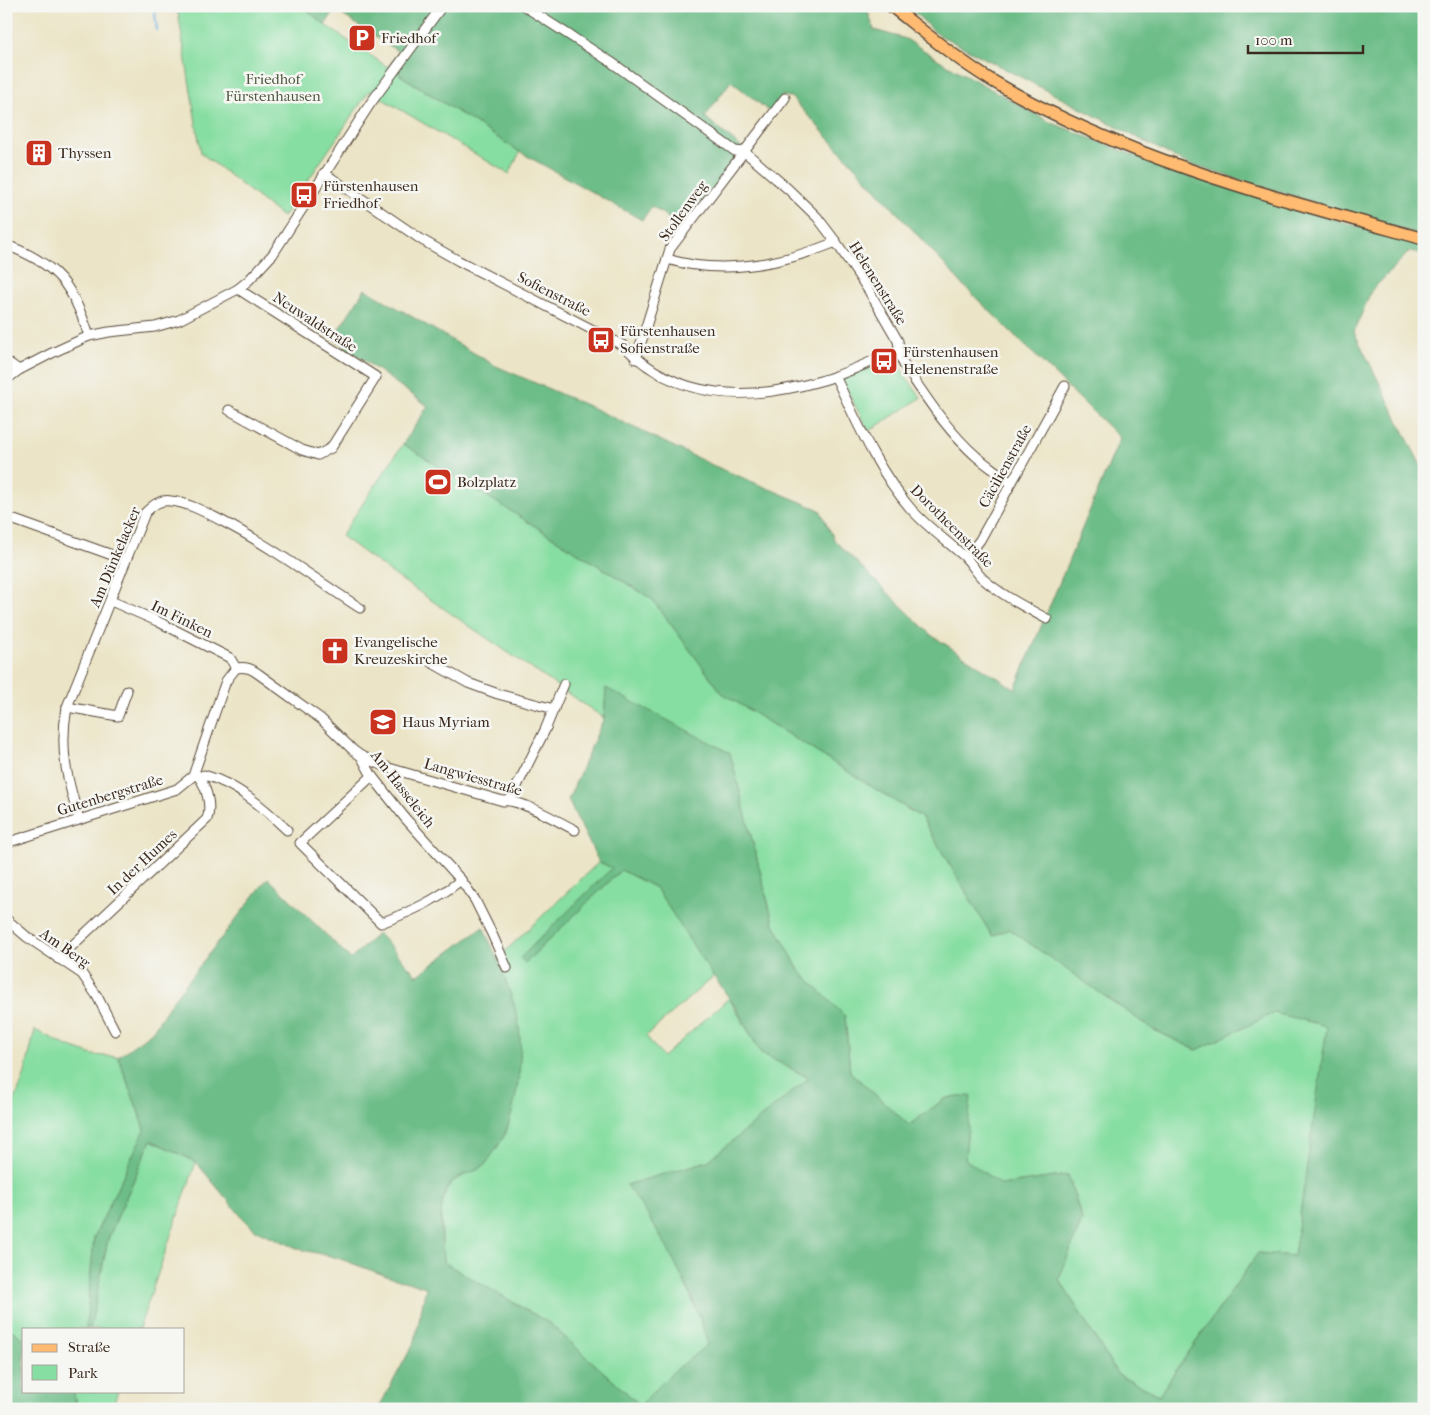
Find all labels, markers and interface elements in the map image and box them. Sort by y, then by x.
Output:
scale bar [1248,22,1362,54]
parking icon: Friedhof [347,23,377,53]
place label: Friedhof [381,29,439,47]
text: 100 m [1255,31,1293,49]
park label: Friedhof Fürstenhausen [225,70,321,105]
building icon: Thyssen [24,138,54,168]
place label: Thyssen [58,144,112,162]
street label: Stollenweg [655,176,712,245]
place label: Fürstenhausen Friedhof [323,177,419,212]
bus stop icon: Fürstenhausen Friedhof [289,180,319,210]
street label: Helenenstraße [845,238,911,329]
street label: Sofienstraße [514,268,594,320]
street label: Neuwaldstraße [269,288,361,356]
place label: Fürstenhausen Sofienstraße [620,322,716,357]
bus stop icon: Fürstenhausen Sofienstraße [586,325,616,355]
place label: Fürstenhausen Helenenstraße [903,343,999,378]
bus stop icon: Fürstenhausen Helenenstraße [869,346,899,376]
street label: Cäcilienstraße [975,421,1036,511]
sports icon: Bolzplatz [423,467,453,497]
place label: Bolzplatz [457,473,516,491]
street label: Dorotheenstraße [907,481,998,572]
street label: Am Dünkelacker [85,503,145,611]
street label: Im Finken [148,596,216,642]
place label: Evangelische Kreuzeskirche [354,633,448,668]
church icon: Evangelische Kreuzeskirche [320,636,350,666]
school or university icon: Haus Myriam [368,707,398,737]
place label: Haus Myriam [402,713,490,731]
street label: Am Hasseleich [367,746,439,832]
street label: Langwiesstraße [422,754,525,800]
street label: Gutenbergstraße [55,770,166,820]
street label: In der Humes [103,825,181,899]
street label: Am Berg [36,924,94,972]
legend [22,1328,185,1392]
text: Straße [68,1338,111,1356]
text: Park [68,1364,98,1382]

